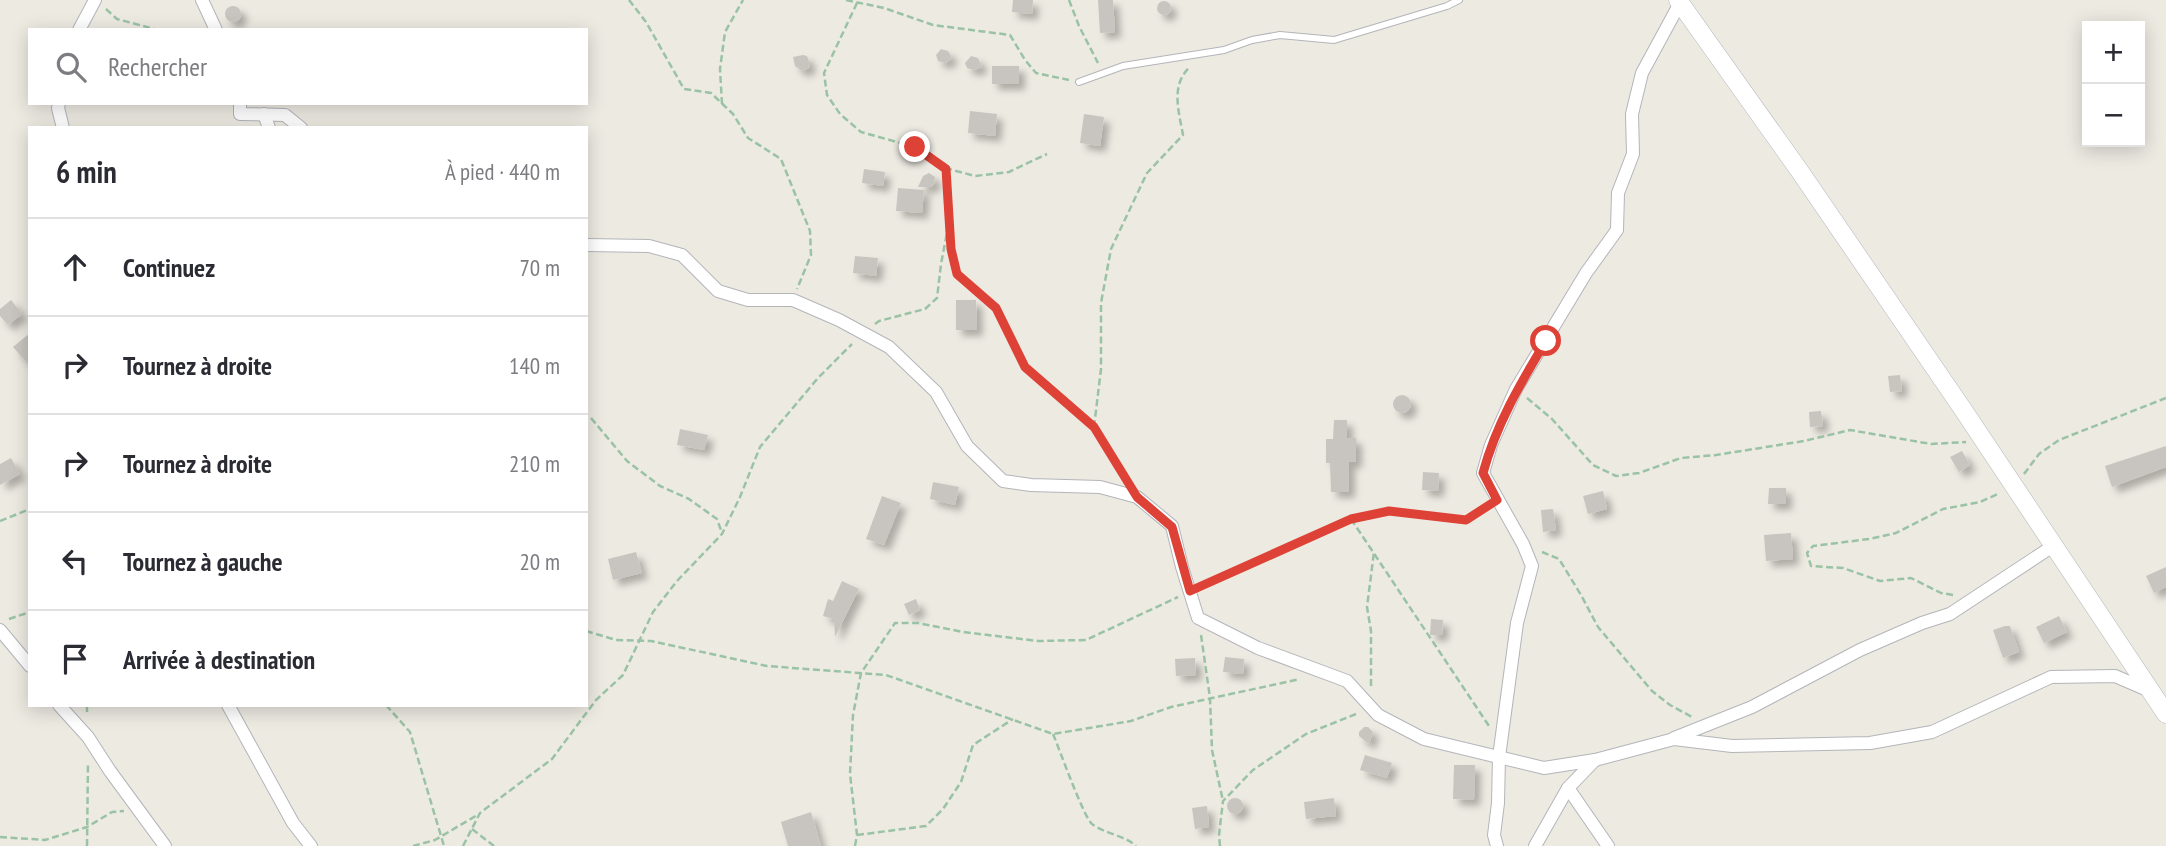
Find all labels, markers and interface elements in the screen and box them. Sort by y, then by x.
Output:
map controls [2082,21,2145,147]
button: + [2082,21,2145,84]
search box [28,28,588,105]
icon: search [52,48,90,86]
text: Rechercher [108,50,207,83]
button: − [2082,84,2145,147]
route end [899,131,930,162]
text: 6 min [56,152,117,191]
text: À pied · 440 m [445,157,560,186]
icon: ahead [56,248,94,286]
text: Continuez [123,251,215,284]
text: 70 m [519,253,560,282]
route start [1530,325,1561,356]
icon: right [56,346,94,384]
text: Tournez à droite [123,349,272,382]
text: 140 m [509,351,560,380]
icon: right [56,444,94,482]
text: Tournez à droite [123,447,272,480]
text: 210 m [509,449,560,478]
icon: left [56,542,94,580]
text: Tournez à gauche [123,545,283,578]
text: 20 m [519,547,560,576]
icon: arrive [56,640,94,678]
text: Arrivée à destination [123,643,315,676]

